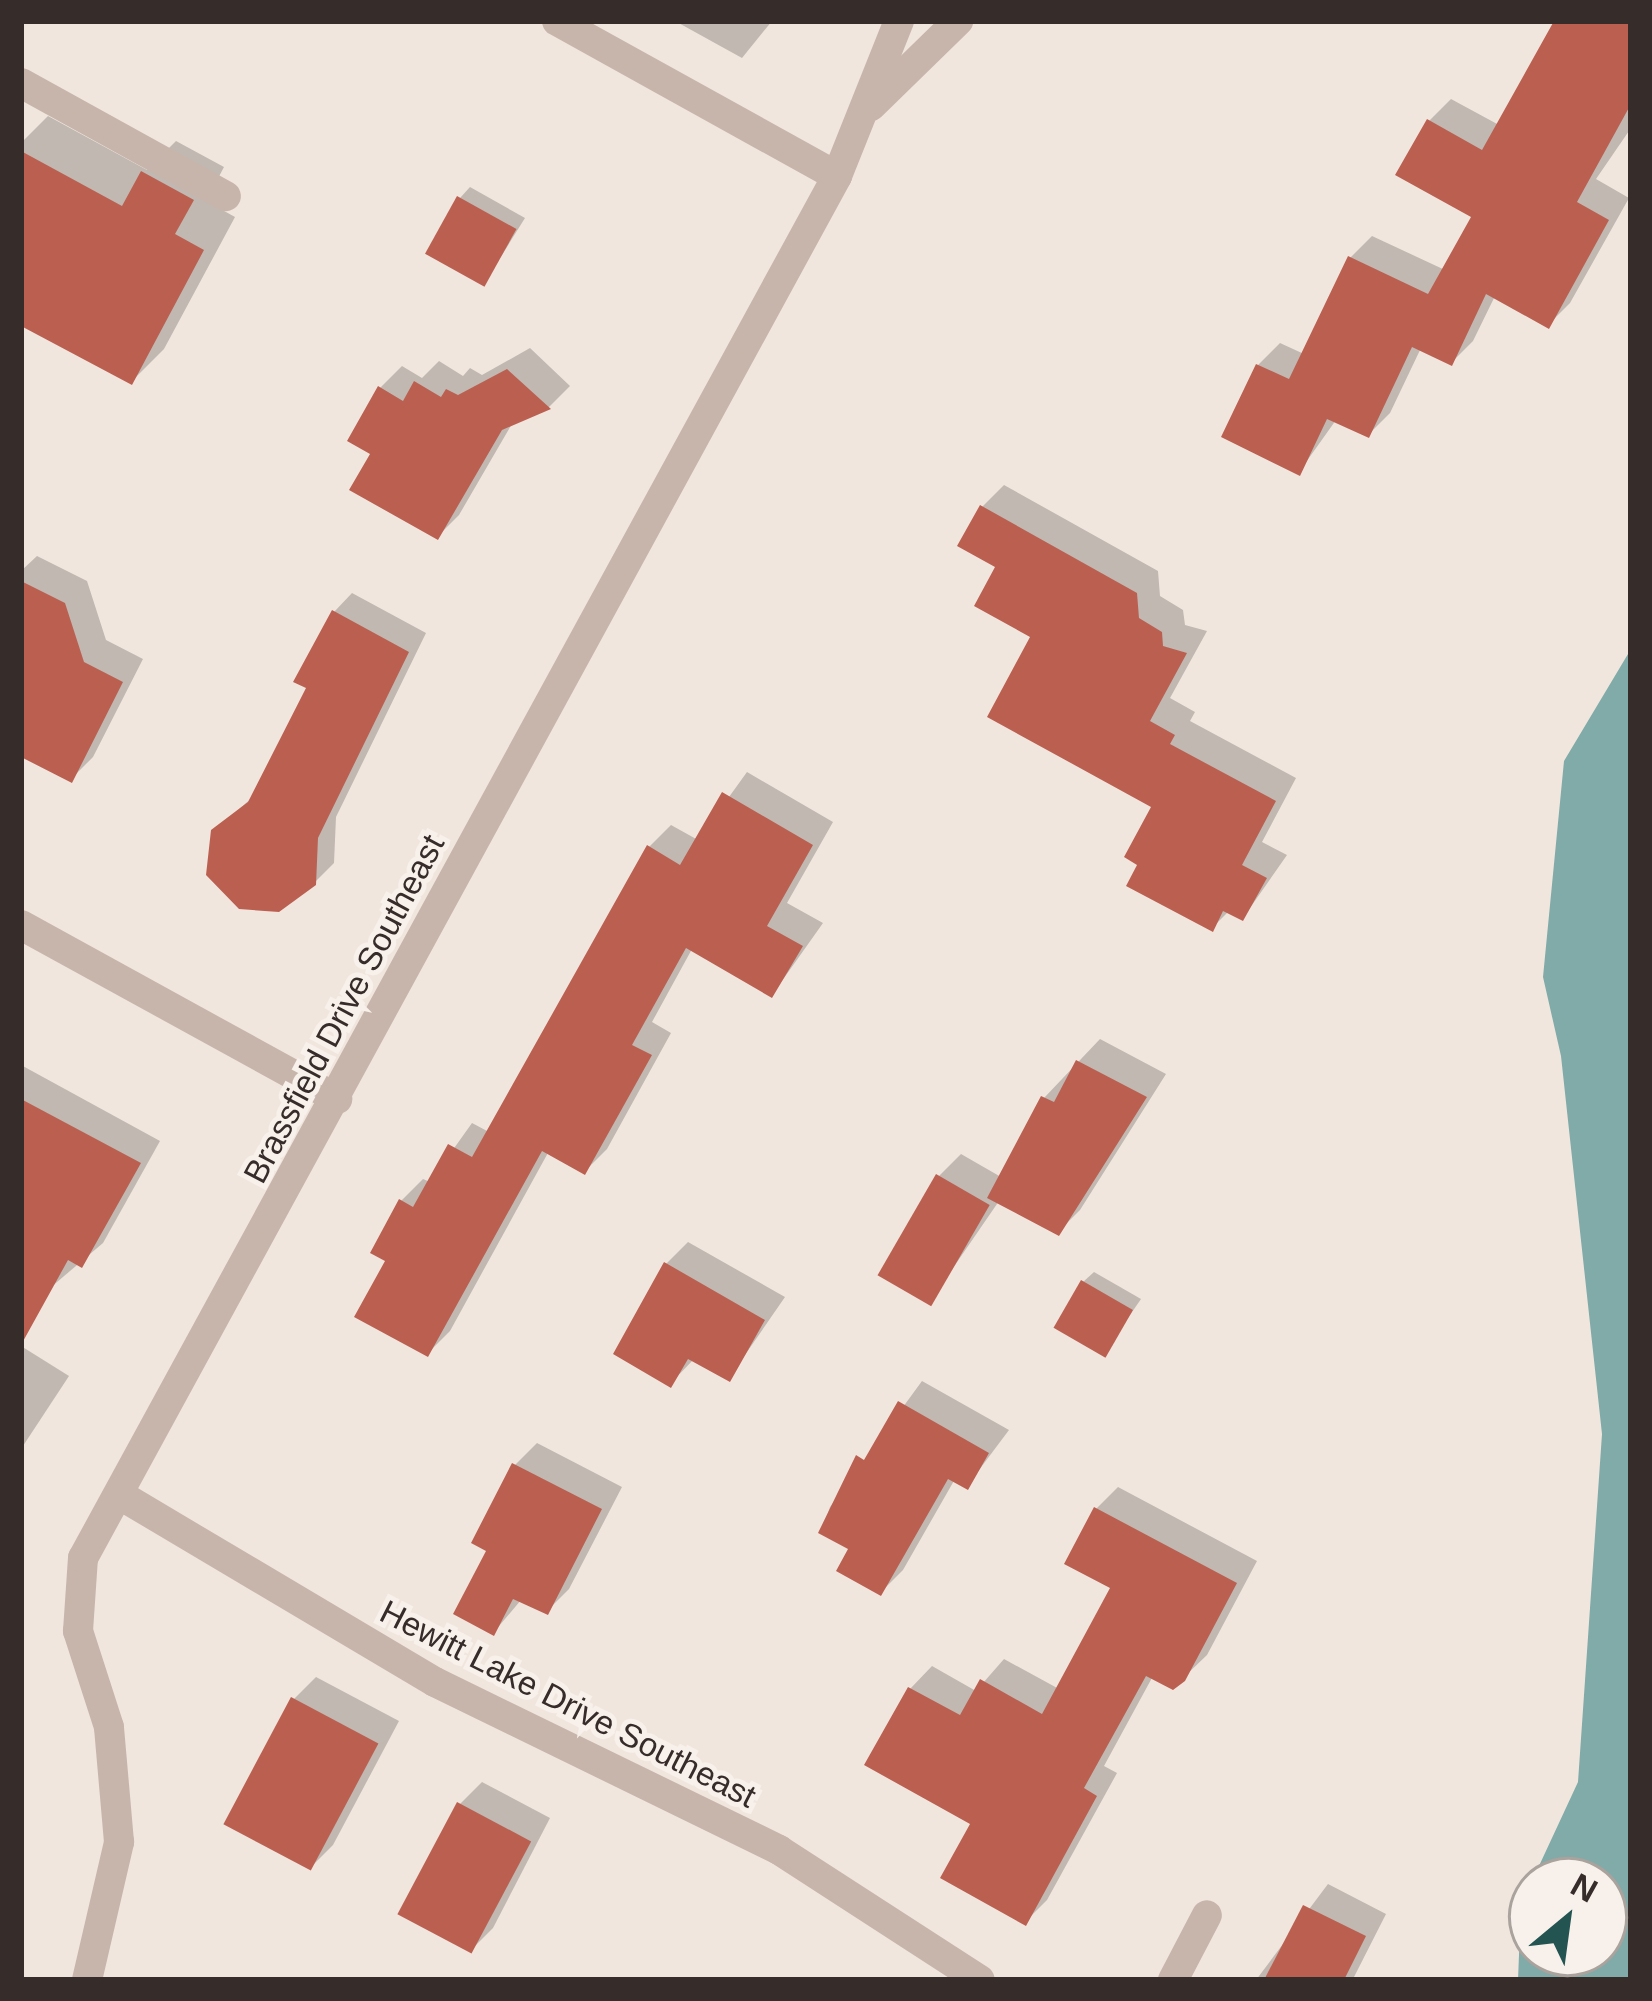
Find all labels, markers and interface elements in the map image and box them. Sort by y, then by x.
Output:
street label: Brassfield Drive Southeast [235,828,453,1190]
street label: Hewitt Lake Drive Southeast [374,1592,762,1816]
north arrow [1508,1857,1628,1977]
text: N [1565,1866,1604,1910]

